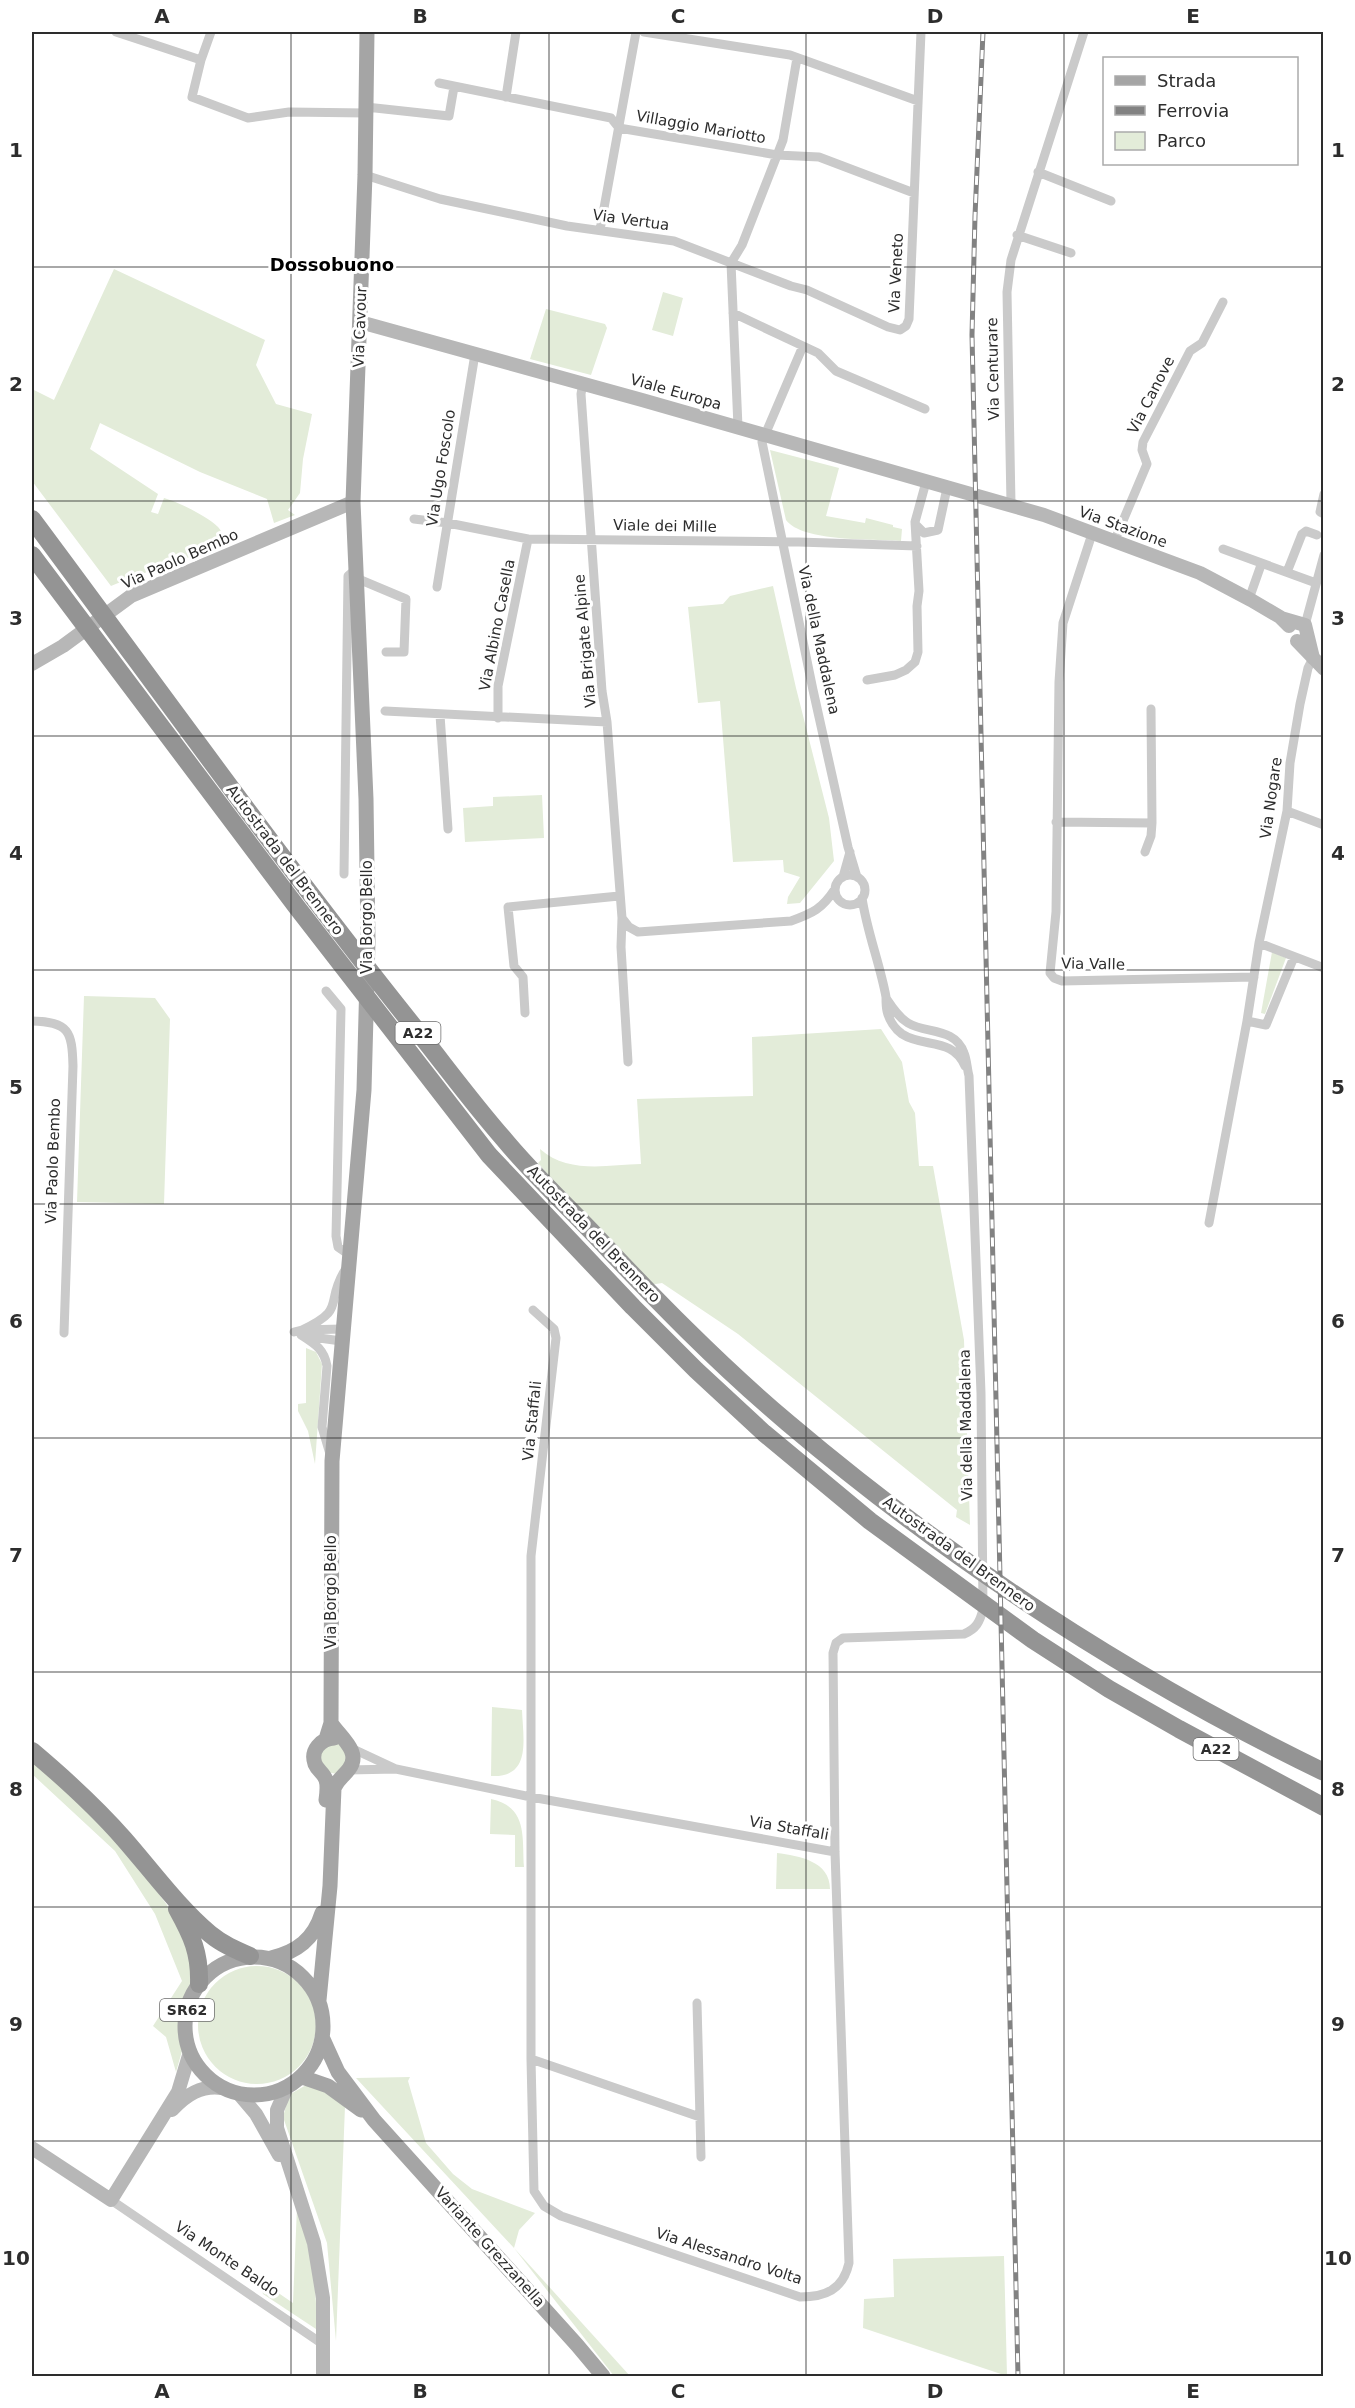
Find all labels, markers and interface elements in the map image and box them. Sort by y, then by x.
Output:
text: A [154,4,170,28]
text: B [412,4,428,28]
text: C [671,4,685,28]
text: D [927,4,943,28]
text: E [1186,4,1200,28]
legend [1103,57,1298,165]
text: Strada [1157,70,1216,91]
text: Ferrovia [1157,100,1229,121]
street label: Villaggio Mariotto [635,107,767,147]
text: Parco [1157,130,1206,151]
text: 1 [9,138,23,162]
text: 1 [1331,138,1345,162]
street label: Via Vertua [592,206,670,234]
street label: Via Veneto [885,232,907,314]
district label: Dossobuono [270,254,394,275]
street label: Via Cavour [350,285,370,368]
street label: Via Centurare [983,317,1003,421]
street label: Via Canove [1124,353,1178,437]
street label: Viale Europa [628,370,724,414]
text: 2 [9,372,23,396]
text: 2 [1331,372,1345,396]
street label: Via Ugo Foscolo [423,408,459,528]
street label: Via Stazione [1076,503,1170,551]
street label: Viale dei Mille [613,516,717,536]
street label: Via Paolo Bembo [119,525,241,593]
street label: Via Albino Casella [475,558,519,692]
street label: Via della Maddalena [794,564,844,716]
street label: Via Brigate Alpine [570,573,600,709]
text: 3 [9,606,23,630]
text: 3 [1331,606,1345,630]
street label: Via Nogare [1256,756,1286,840]
street label: Autostrada del Brennero [223,781,347,939]
text: 4 [9,841,23,865]
text: 4 [1331,841,1345,865]
street label: Via Borgo Bello [358,860,376,974]
street label: Via Valle [1061,954,1125,974]
road number: A22 [396,1022,440,1044]
text: 5 [9,1075,23,1099]
text: 5 [1331,1075,1345,1099]
street label: Via Paolo Bembo [42,1098,64,1224]
street label: Autostrada del Brennero [524,1162,664,1306]
text: 6 [9,1309,23,1333]
text: 6 [1331,1309,1345,1333]
street label: Via della Maddalena [956,1349,976,1501]
street label: Via Staffali [519,1380,545,1462]
street label: Autostrada del Brennero [879,1493,1039,1615]
street label: Via Borgo Bello [322,1535,340,1649]
text: 7 [9,1543,23,1567]
text: 7 [1331,1543,1345,1567]
road number: A22 [1194,1738,1238,1760]
text: 8 [9,1777,23,1801]
text: 8 [1331,1777,1345,1801]
street label: Via Staffali [748,1812,830,1844]
road number: SR62 [160,1999,214,2021]
text: 9 [9,2012,23,2036]
text: 9 [1331,2012,1345,2036]
street label: Variante Grezzanella [431,2183,549,2311]
street label: Via Monte Baldo [171,2217,283,2301]
street label: Via Alessandro Volta [654,2224,804,2288]
text: 10 [2,2246,30,2270]
text: 10 [1324,2246,1352,2270]
text: A [154,2379,170,2403]
text: B [412,2379,428,2403]
text: C [671,2379,685,2403]
text: D [927,2379,943,2403]
text: E [1186,2379,1200,2403]

